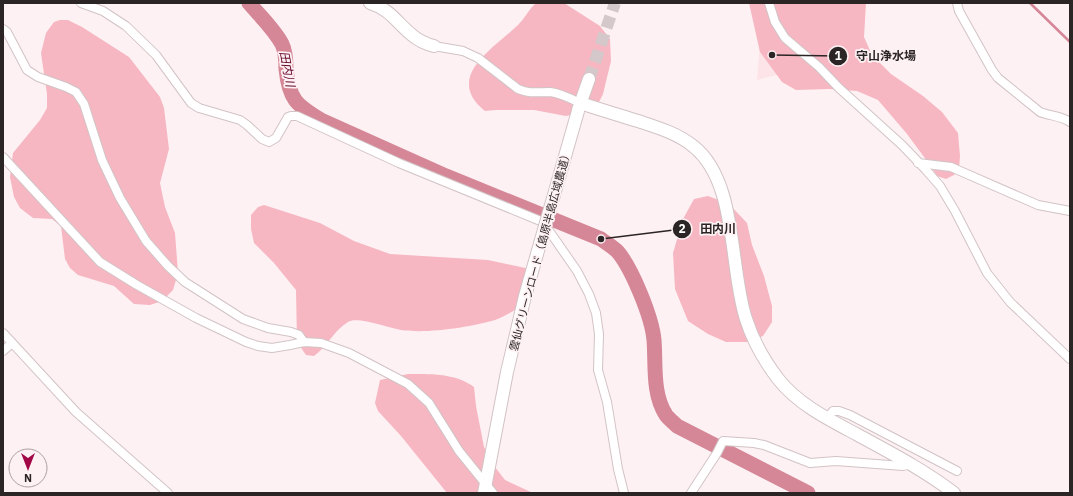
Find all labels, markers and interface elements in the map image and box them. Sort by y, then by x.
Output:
callout: 守山浄水場 [828,44,924,68]
text: 1 [834,48,842,63]
text: 守山浄水場 [856,48,916,63]
water label: 田内川 [277,50,299,90]
street label: 雲仙グリーンロード（島原半島広域農道） [506,148,574,352]
callout: 田内川 [672,217,744,241]
text: 2 [678,221,686,236]
text: 田内川 [700,221,736,236]
north arrow [8,448,48,488]
text: N [24,471,32,485]

